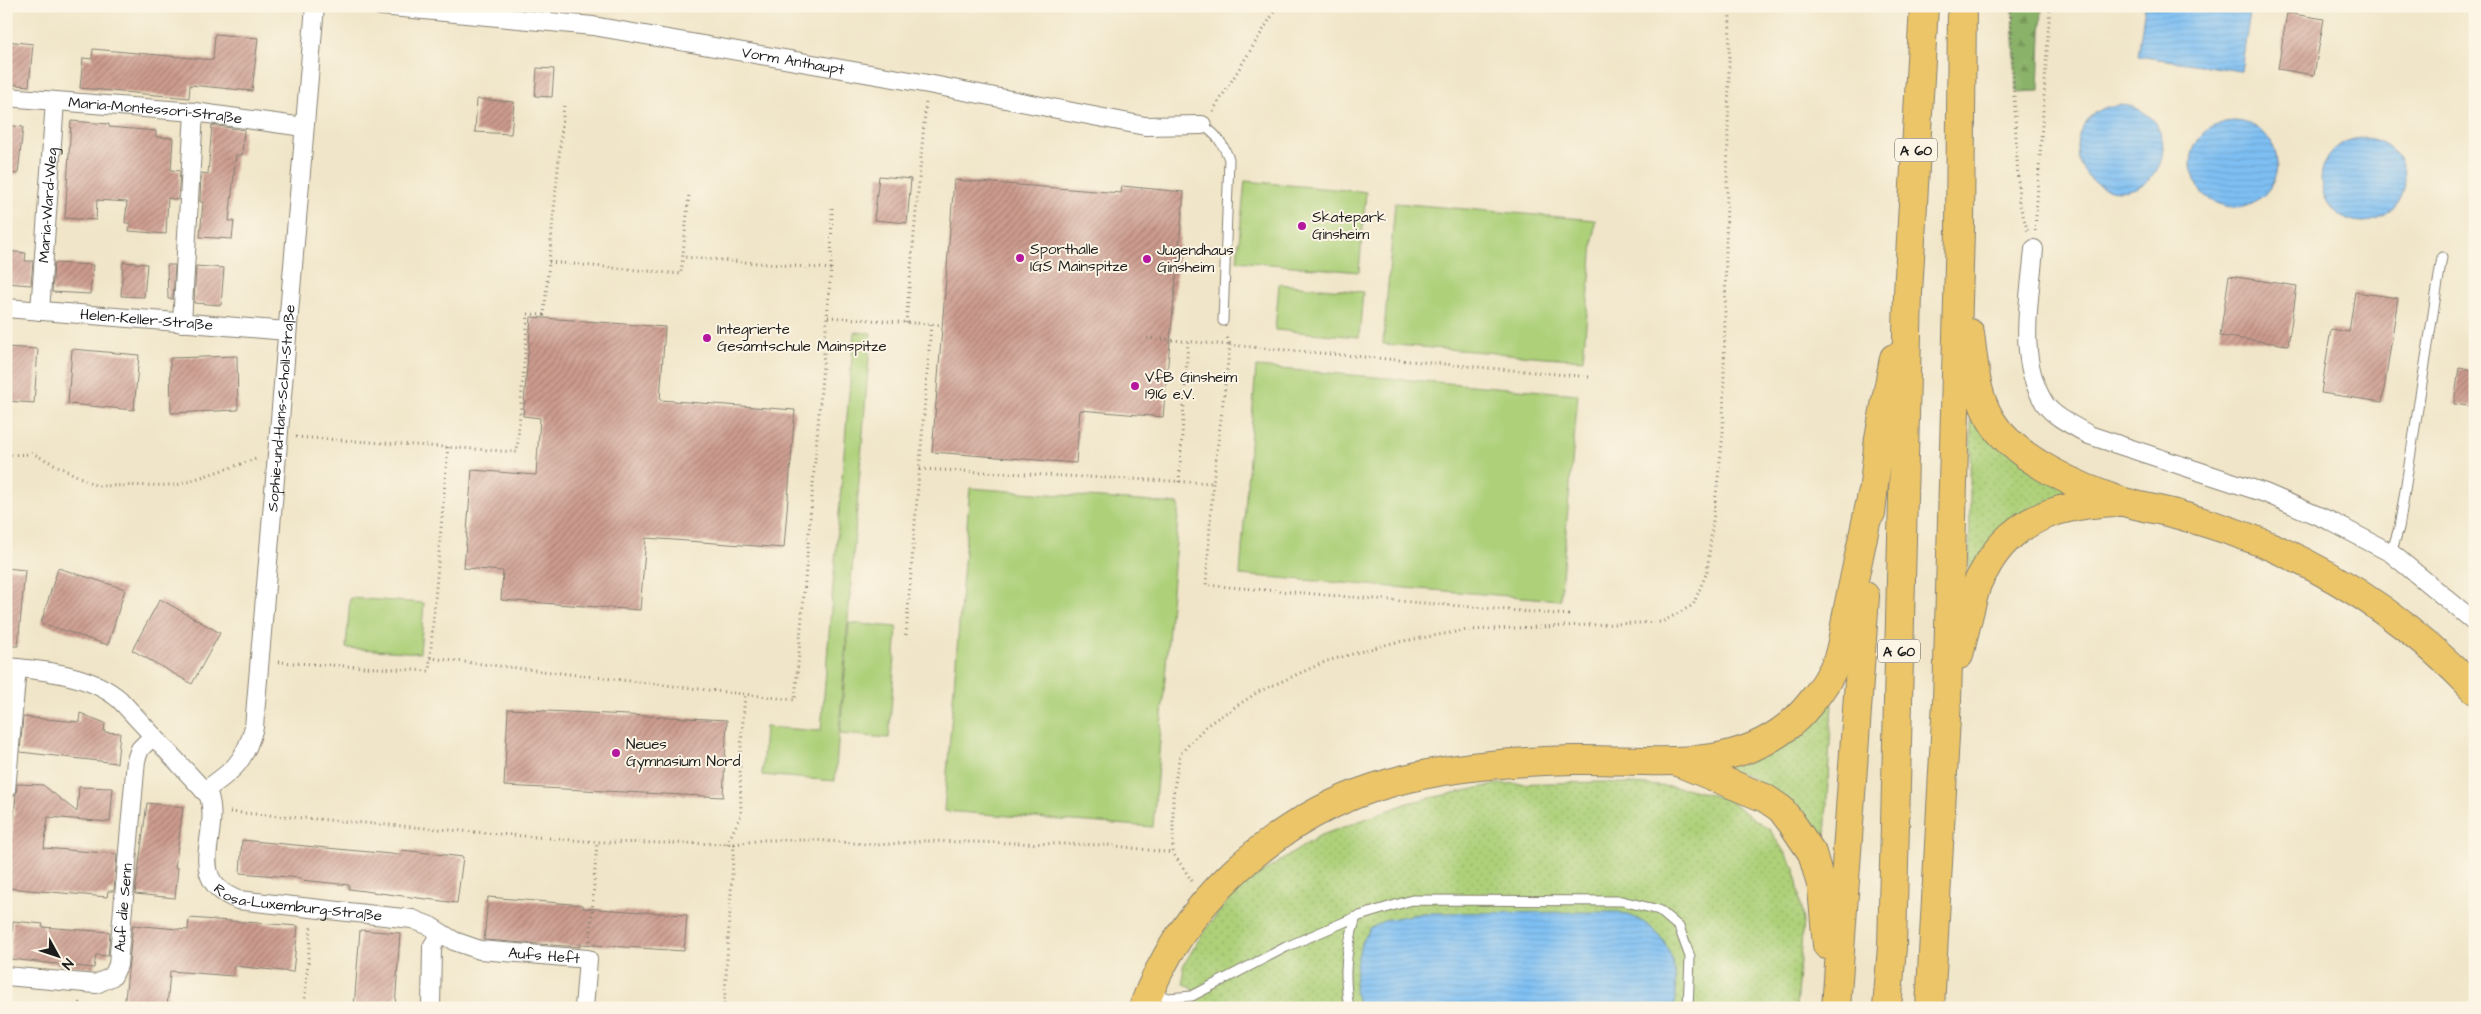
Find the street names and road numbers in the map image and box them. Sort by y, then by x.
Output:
street label: Vorm Anthaupt [740,42,846,80]
street label: Maria-Montessori-Straße [68,92,244,129]
road number: A 60 [1895,138,1937,162]
street label: Maria-Ward-Weg [33,147,64,264]
street label: Helen-Keller-Straße [79,304,214,336]
street label: Sophie-und-Hans-Scholl-Straße [262,304,301,512]
road number: A 60 [1878,640,1920,662]
street label: Auf die Senn [109,862,138,953]
street label: Rosa-Luxemburg-Straße [209,879,383,927]
street label: Aufs Heft [507,942,581,969]

